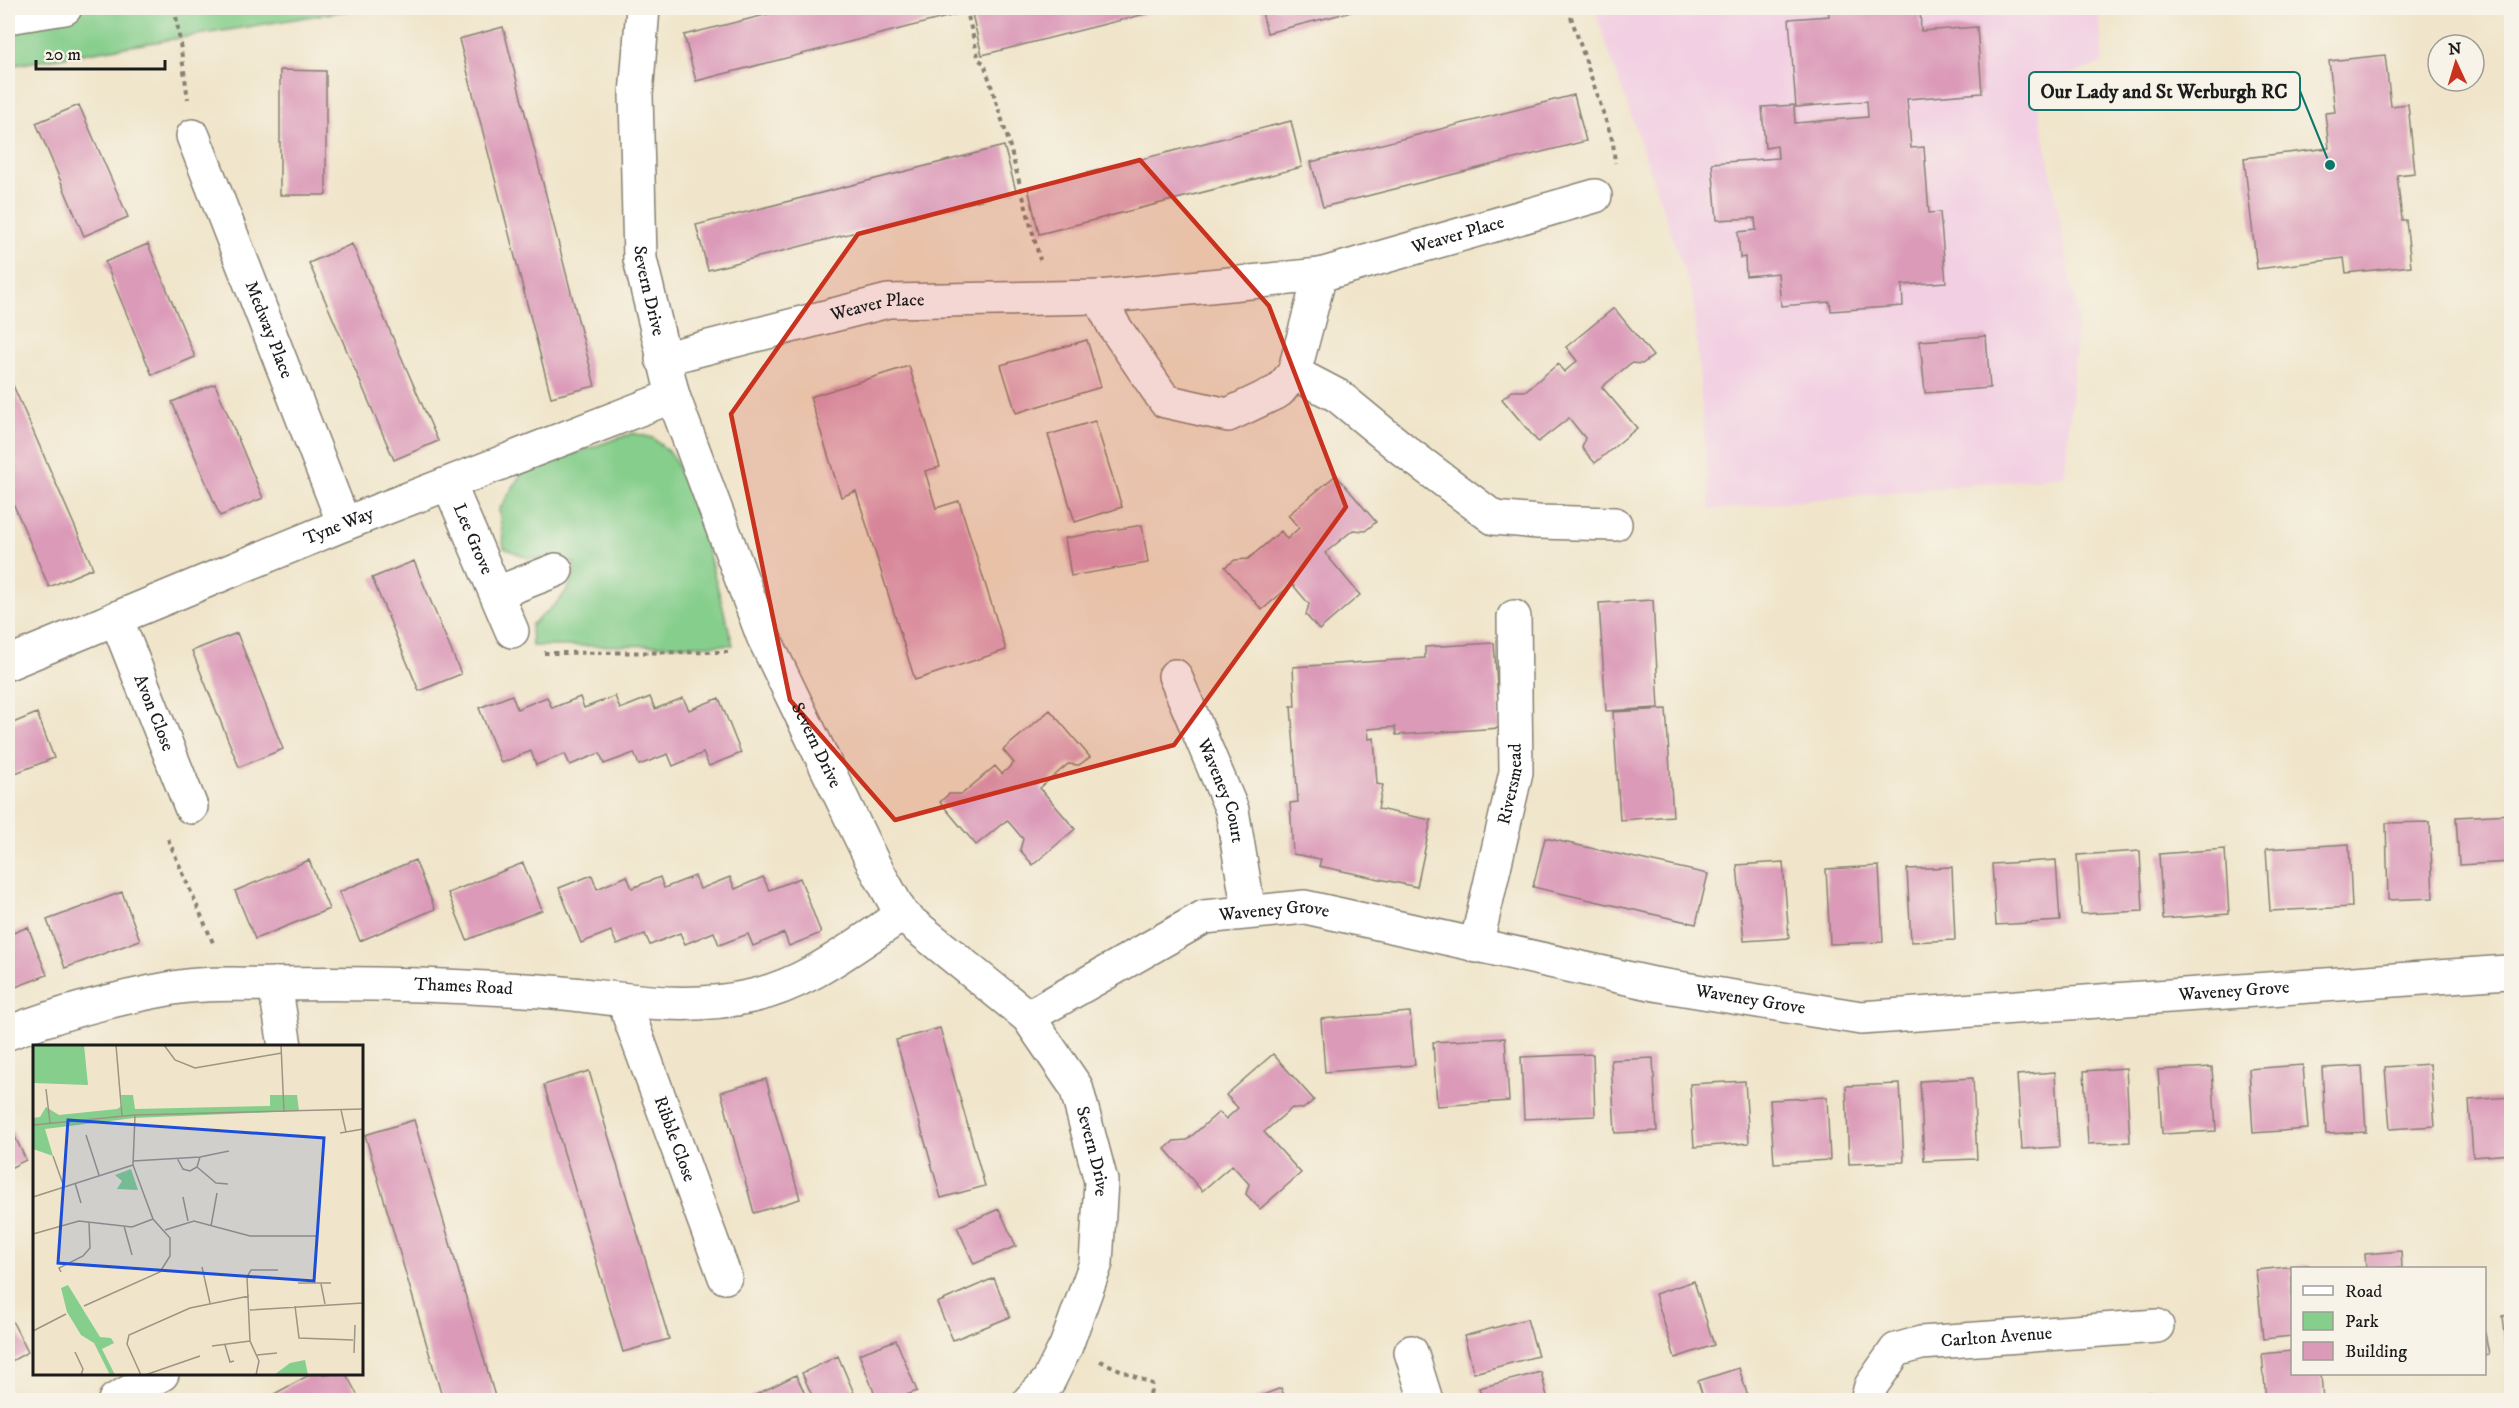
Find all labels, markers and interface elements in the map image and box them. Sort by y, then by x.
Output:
scale bar [36,33,165,71]
north arrow [2426,33,2486,93]
text: N [2448,39,2462,59]
text: 20 m [45,44,81,66]
callout: Our Lady and St Werburgh RC [2029,72,2300,110]
text: Our Lady and St Werburgh RC [2041,80,2287,105]
street label: Weaver Place [1408,212,1507,259]
street label: Severn Drive [629,245,669,338]
street label: Medway Place [240,278,297,382]
street label: Weaver Place [827,289,925,327]
street label: Lee Grove [448,500,498,578]
street label: Tyne Way [301,502,377,550]
street label: Avon Close [129,671,179,754]
street label: Severn Drive [786,699,846,792]
street label: Waveney Court [1192,734,1248,845]
street label: Riversmead [1493,743,1528,827]
street label: Waveney Grove [1217,896,1331,927]
street label: Thames Road [414,974,514,1000]
street label: Waveney Grove [2177,977,2290,1006]
street label: Waveney Grove [1693,980,1807,1020]
inset map [33,1045,363,1375]
street label: Ribble Close [649,1093,700,1185]
street label: Severn Drive [1071,1104,1112,1197]
legend [2291,1267,2486,1375]
text: Road [2345,1281,2382,1303]
text: Park [2345,1311,2379,1333]
street label: Carlton Avenue [1940,1323,2053,1353]
text: Building [2345,1341,2407,1363]

